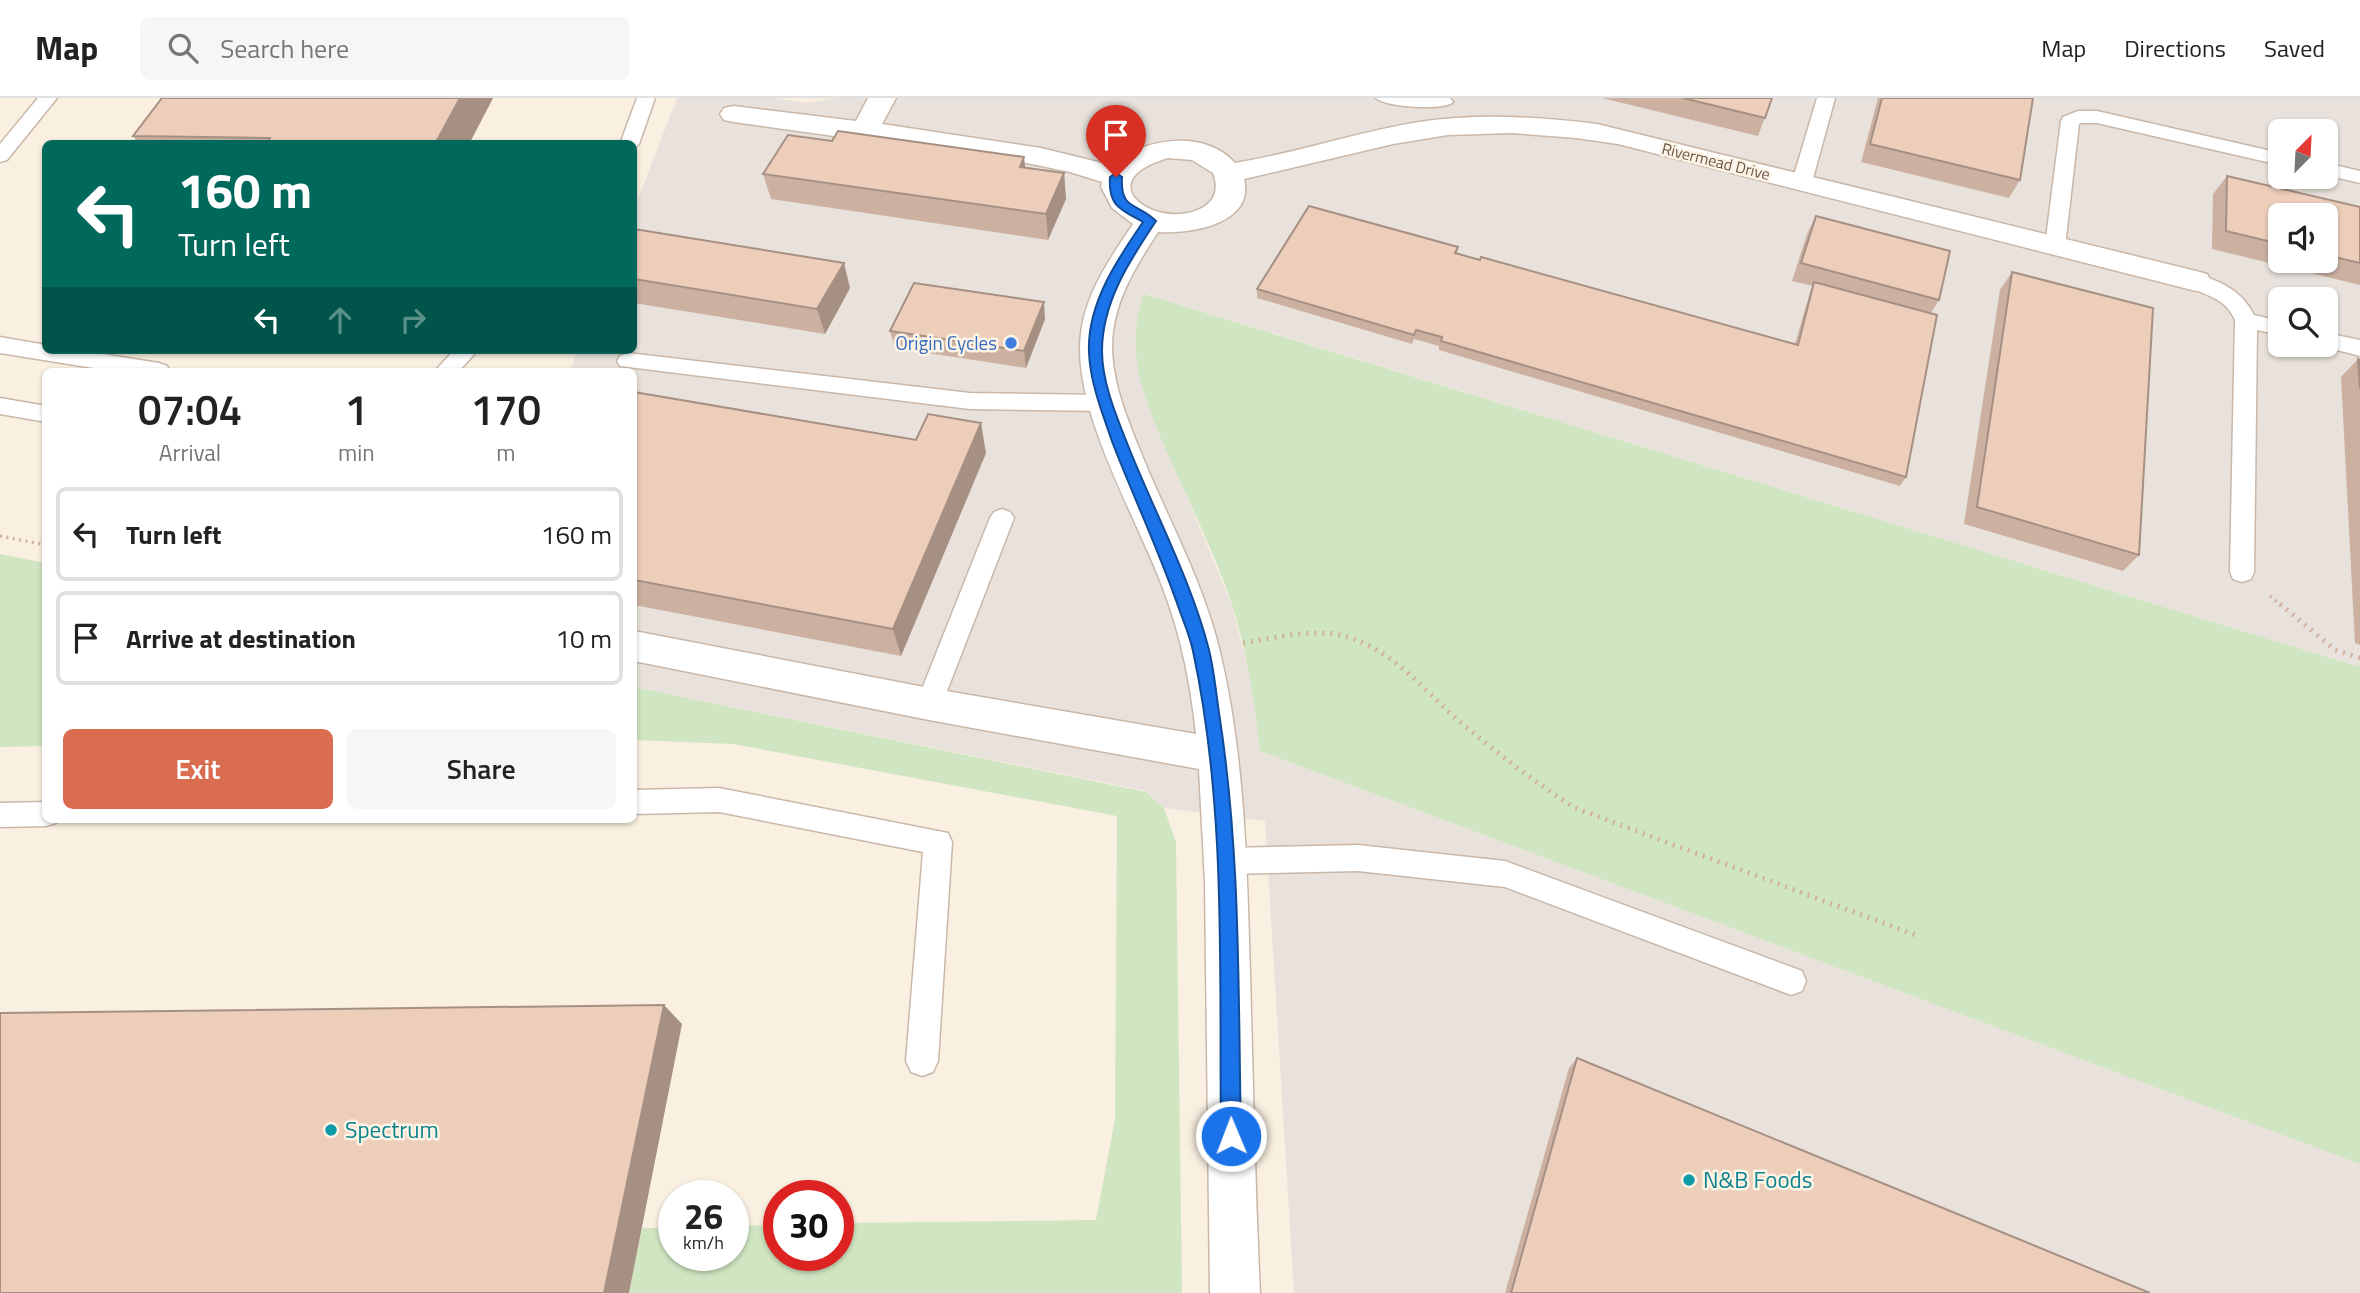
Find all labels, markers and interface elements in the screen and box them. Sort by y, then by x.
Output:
search box [140,17,630,80]
text: Map [35,23,98,73]
icon: search [164,29,202,67]
text: Search here [220,29,349,68]
text: Map [2041,30,2086,66]
text: Directions [2124,30,2226,66]
text: Saved [2264,30,2325,66]
pin [1086,105,1146,177]
icon: arrive [1097,116,1135,154]
north arrow [2268,119,2338,189]
map controls [2268,119,2338,357]
street label: Rivermead Drive [1659,136,1773,186]
text: 160 m [178,152,312,227]
icon: left [63,168,154,259]
button: sound [2268,203,2338,273]
text: Turn left [178,220,290,268]
button: search [2268,287,2338,357]
icon: left [248,301,286,339]
icon: ahead [321,301,359,339]
icon: right [394,301,432,339]
place label: Origin Cycles [895,328,997,357]
marker: Origin Cycles [1003,335,1019,351]
text: 07:04 [138,377,242,441]
text: 1 [345,377,368,441]
text: 170 [471,377,541,441]
text: Arrival [159,435,221,470]
text: min [338,435,375,470]
text: m [496,435,515,470]
icon: left [67,515,105,553]
text: Turn left [126,515,221,554]
text: 160 m [541,515,612,554]
icon: arrive [67,619,105,657]
text: Arrive at destination [126,619,356,658]
text: 10 m [555,619,612,658]
button: Exit [63,729,333,809]
button: Share [347,729,616,809]
position arrow [1194,1099,1268,1173]
place label: Spectrum [345,1112,439,1147]
marker: Spectrum [323,1122,339,1138]
place label: N&B Foods [1703,1162,1812,1197]
marker: N&B Foods [1681,1172,1697,1188]
speed limit sign: 30 [763,1180,854,1271]
text: 26 [684,1189,723,1243]
text: km/h [683,1229,724,1256]

